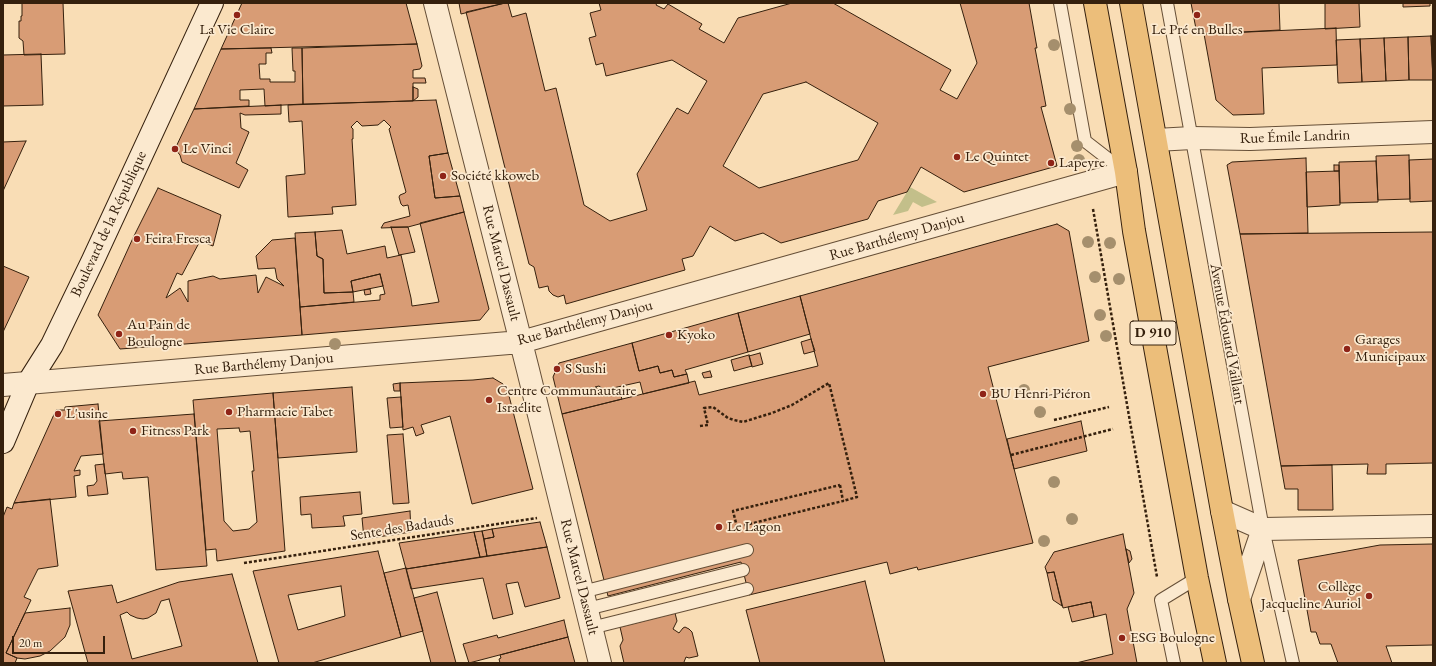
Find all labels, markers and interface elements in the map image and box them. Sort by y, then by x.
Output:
marker: La Vie Claire [232,10,242,20]
marker: Le Pré en Bulles [1192,10,1202,20]
place label: La Vie Claire [200,21,274,39]
place label: Le Pré en Bulles [1151,21,1243,39]
street label: Rue Émile Landrin [1239,126,1351,148]
place label: Le Vinci [183,140,232,158]
marker: Le Vinci [170,144,180,154]
street label: Boulevard de la République [67,148,151,300]
place label: Le Quintet [965,148,1029,166]
marker: Le Quintet [952,152,962,162]
place label: Lapeyre [1059,154,1105,172]
marker: Lapeyre [1046,158,1056,168]
place label: Société kkoweb [451,167,539,185]
marker: Société kkoweb [438,171,448,181]
street label: Rue Marcel Dassault [478,203,524,323]
street label: Rue Barthélemy Danjou [827,209,967,265]
place label: Feira Fresca [145,230,211,248]
marker: Feira Fresca [132,234,142,244]
street label: Avenue Édouard Vaillant [1206,262,1248,406]
street label: Rue Barthélemy Danjou [515,296,655,350]
place label: Au Pain de Boulogne [127,316,190,351]
road number: D 910 [1130,321,1176,345]
place label: Kyoko [677,326,715,344]
marker: Au Pain de Boulogne [114,329,124,339]
marker: Kyoko [664,330,674,340]
place label: Garages Municipaux [1355,331,1426,366]
marker: Garages Municipaux [1342,344,1352,354]
street label: Rue Barthélemy Danjou [194,349,334,379]
place label: S Sushi [565,360,606,378]
marker: S Sushi [552,364,562,374]
place label: Centre Communautaire Israélite [497,382,636,417]
place label: BU Henri-Piéron [991,385,1091,403]
marker: BU Henri-Piéron [978,389,988,399]
marker: Centre Communautaire Israélite [484,395,494,405]
place label: Pharmacie Tabet [237,403,333,421]
place label: L'usine [66,405,108,423]
marker: Pharmacie Tabet [224,407,234,417]
marker: L'usine [53,409,63,419]
place label: Fitness Park [141,422,209,440]
marker: Fitness Park [128,426,138,436]
street label: Sente des Badauds [349,511,455,545]
street label: Rue Marcel Dassault [556,517,602,637]
place label: Le Lagon [727,518,781,536]
marker: Le Lagon [714,522,724,532]
place label: Collège Jacqueline Auriol [1261,578,1361,613]
marker: Collège Jacqueline Auriol [1364,591,1374,601]
scale bar [14,628,107,654]
place label: ESG Boulogne [1130,629,1215,647]
marker: ESG Boulogne [1117,633,1127,643]
text: 20 m [19,635,42,651]

